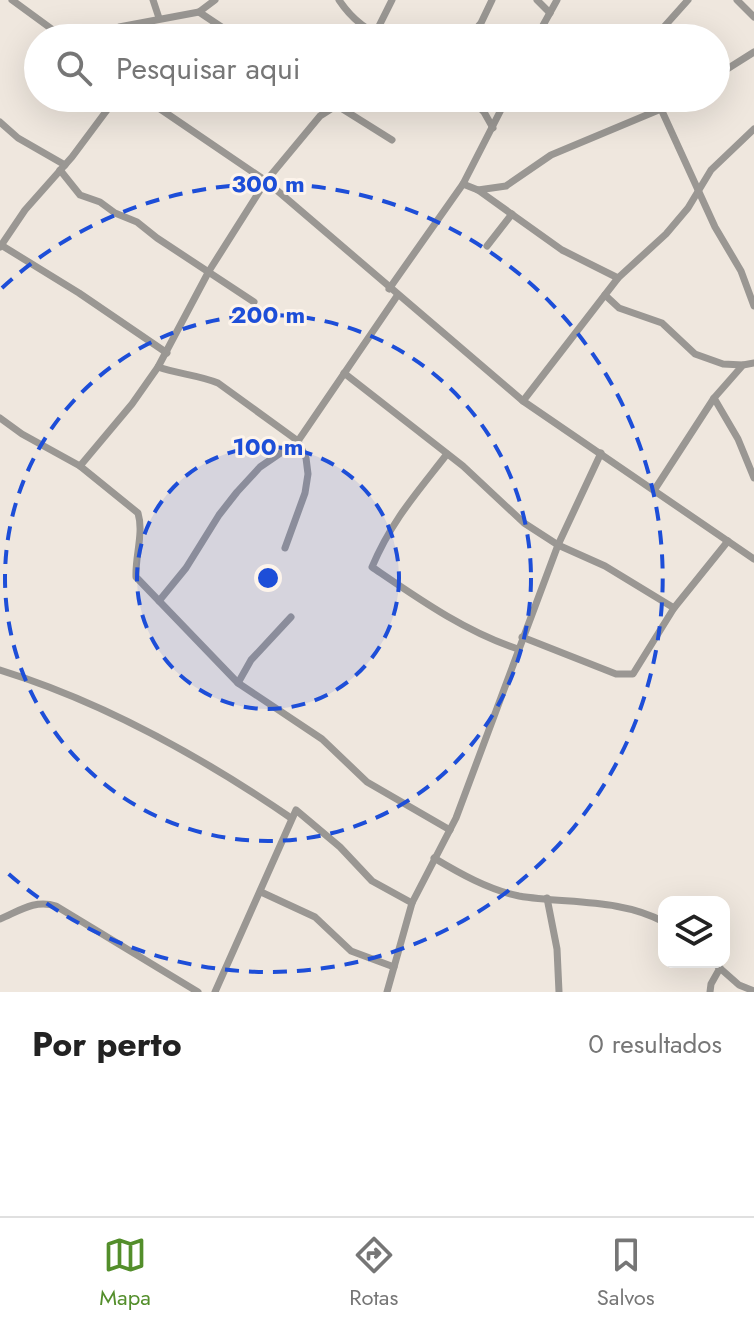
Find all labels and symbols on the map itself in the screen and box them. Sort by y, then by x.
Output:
text: 300 m [231,166,305,201]
text: 200 m [231,297,305,332]
text: 100 m [233,429,303,464]
centre of rings [254,564,282,592]

